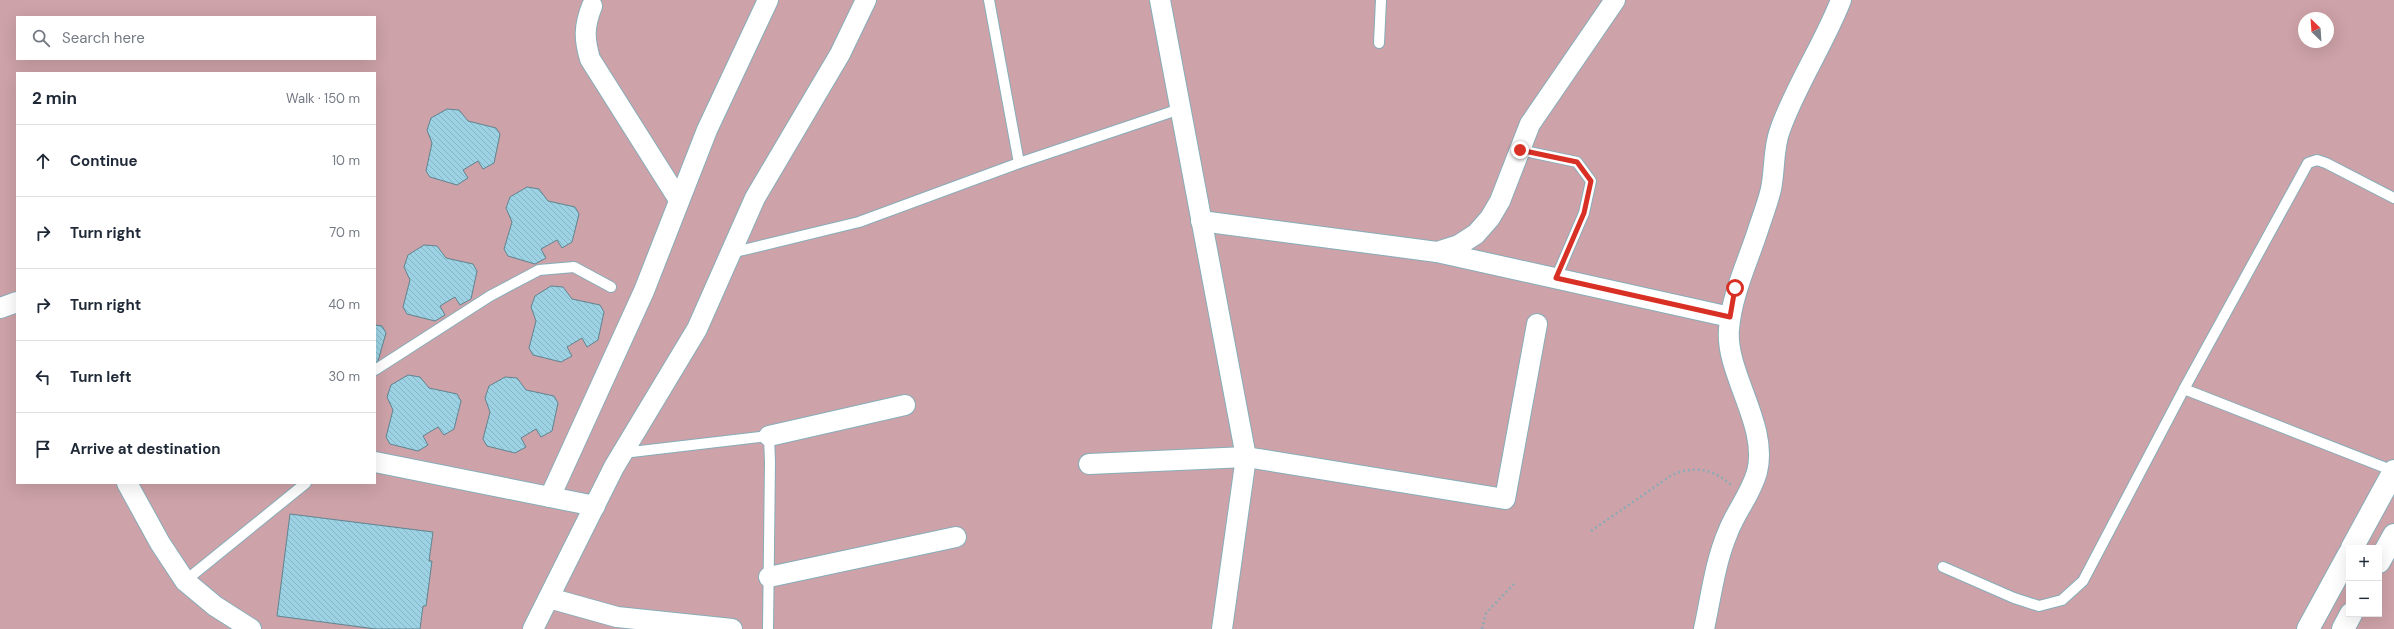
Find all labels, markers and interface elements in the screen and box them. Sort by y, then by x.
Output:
north arrow [2298,12,2334,48]
search box [16,16,376,60]
icon: search [30,27,52,49]
text: Search here [62,28,145,48]
text: 2 min [32,87,77,109]
text: Walk · 150 m [286,90,360,107]
route end [1511,141,1529,159]
icon: ahead [32,150,54,172]
text: Continue [70,151,138,171]
text: 10 m [332,152,360,169]
icon: right [32,222,54,244]
text: Turn right [70,223,141,243]
text: 70 m [329,224,360,241]
route start [1726,279,1744,297]
icon: right [32,294,54,316]
text: Turn right [70,295,141,315]
text: 40 m [328,296,360,313]
icon: left [32,366,54,388]
text: Turn left [70,367,131,387]
text: 30 m [328,368,360,385]
icon: arrive [32,438,54,460]
text: Arrive at destination [70,439,221,459]
map controls [2346,545,2382,617]
button: + [2346,545,2382,581]
button: − [2346,581,2382,617]

